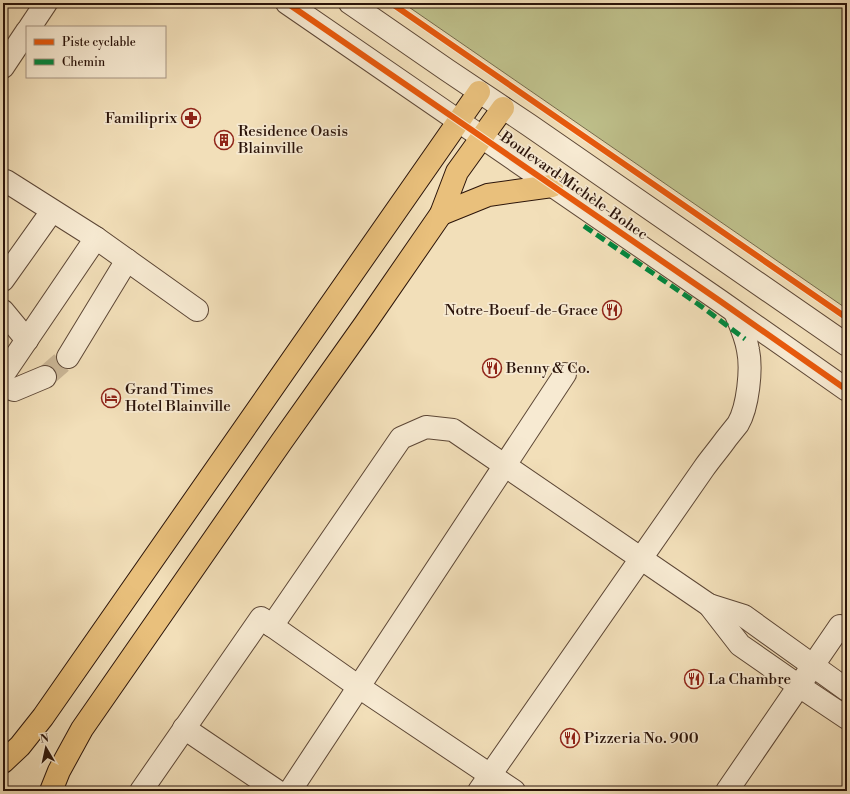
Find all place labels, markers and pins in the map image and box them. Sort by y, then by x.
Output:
pharmacy icon: Familiprix [180,107,202,129]
place label: Familiprix [105,109,177,128]
place label: Residence Oasis Blainville [237,122,348,158]
building icon: Residence Oasis Blainville [213,129,235,151]
restaurant icon: Notre-Boeuf-de-Grace [601,299,623,321]
place label: Notre-Boeuf-de-Grace [444,301,598,320]
restaurant icon: Benny & Co. [481,357,503,379]
place label: Benny & Co. [505,359,590,378]
place label: Grand Times Hotel Blainville [125,380,231,416]
hotel icon: Grand Times Hotel Blainville [100,387,122,409]
restaurant icon: La Chambre [683,668,705,690]
place label: La Chambre [708,670,791,689]
restaurant icon: Pizzeria No. 900 [559,727,581,749]
place label: Pizzeria No. 900 [584,729,699,748]

